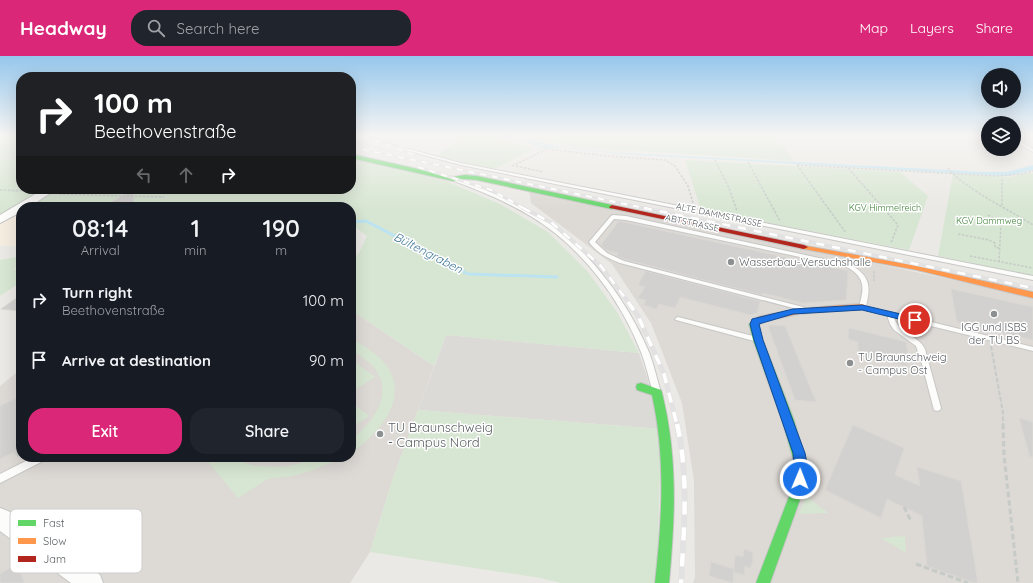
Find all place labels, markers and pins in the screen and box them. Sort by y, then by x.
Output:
place label: Wasserbau-Versuchshalle [739,255,871,269]
marker: Wasserbau-Versuchshalle [726,257,736,267]
pin [898,303,932,337]
marker: IGG und ISBS der TU BS [989,309,999,319]
place label: IGG und ISBS der TU BS [961,320,1027,347]
place label: TU Braunschweig - Campus Ost [858,350,947,377]
marker: TU Braunschweig - Campus Ost [845,358,855,368]
place label: TU Braunschweig - Campus Nord [388,419,493,450]
marker: TU Braunschweig - Campus Nord [375,429,385,439]

